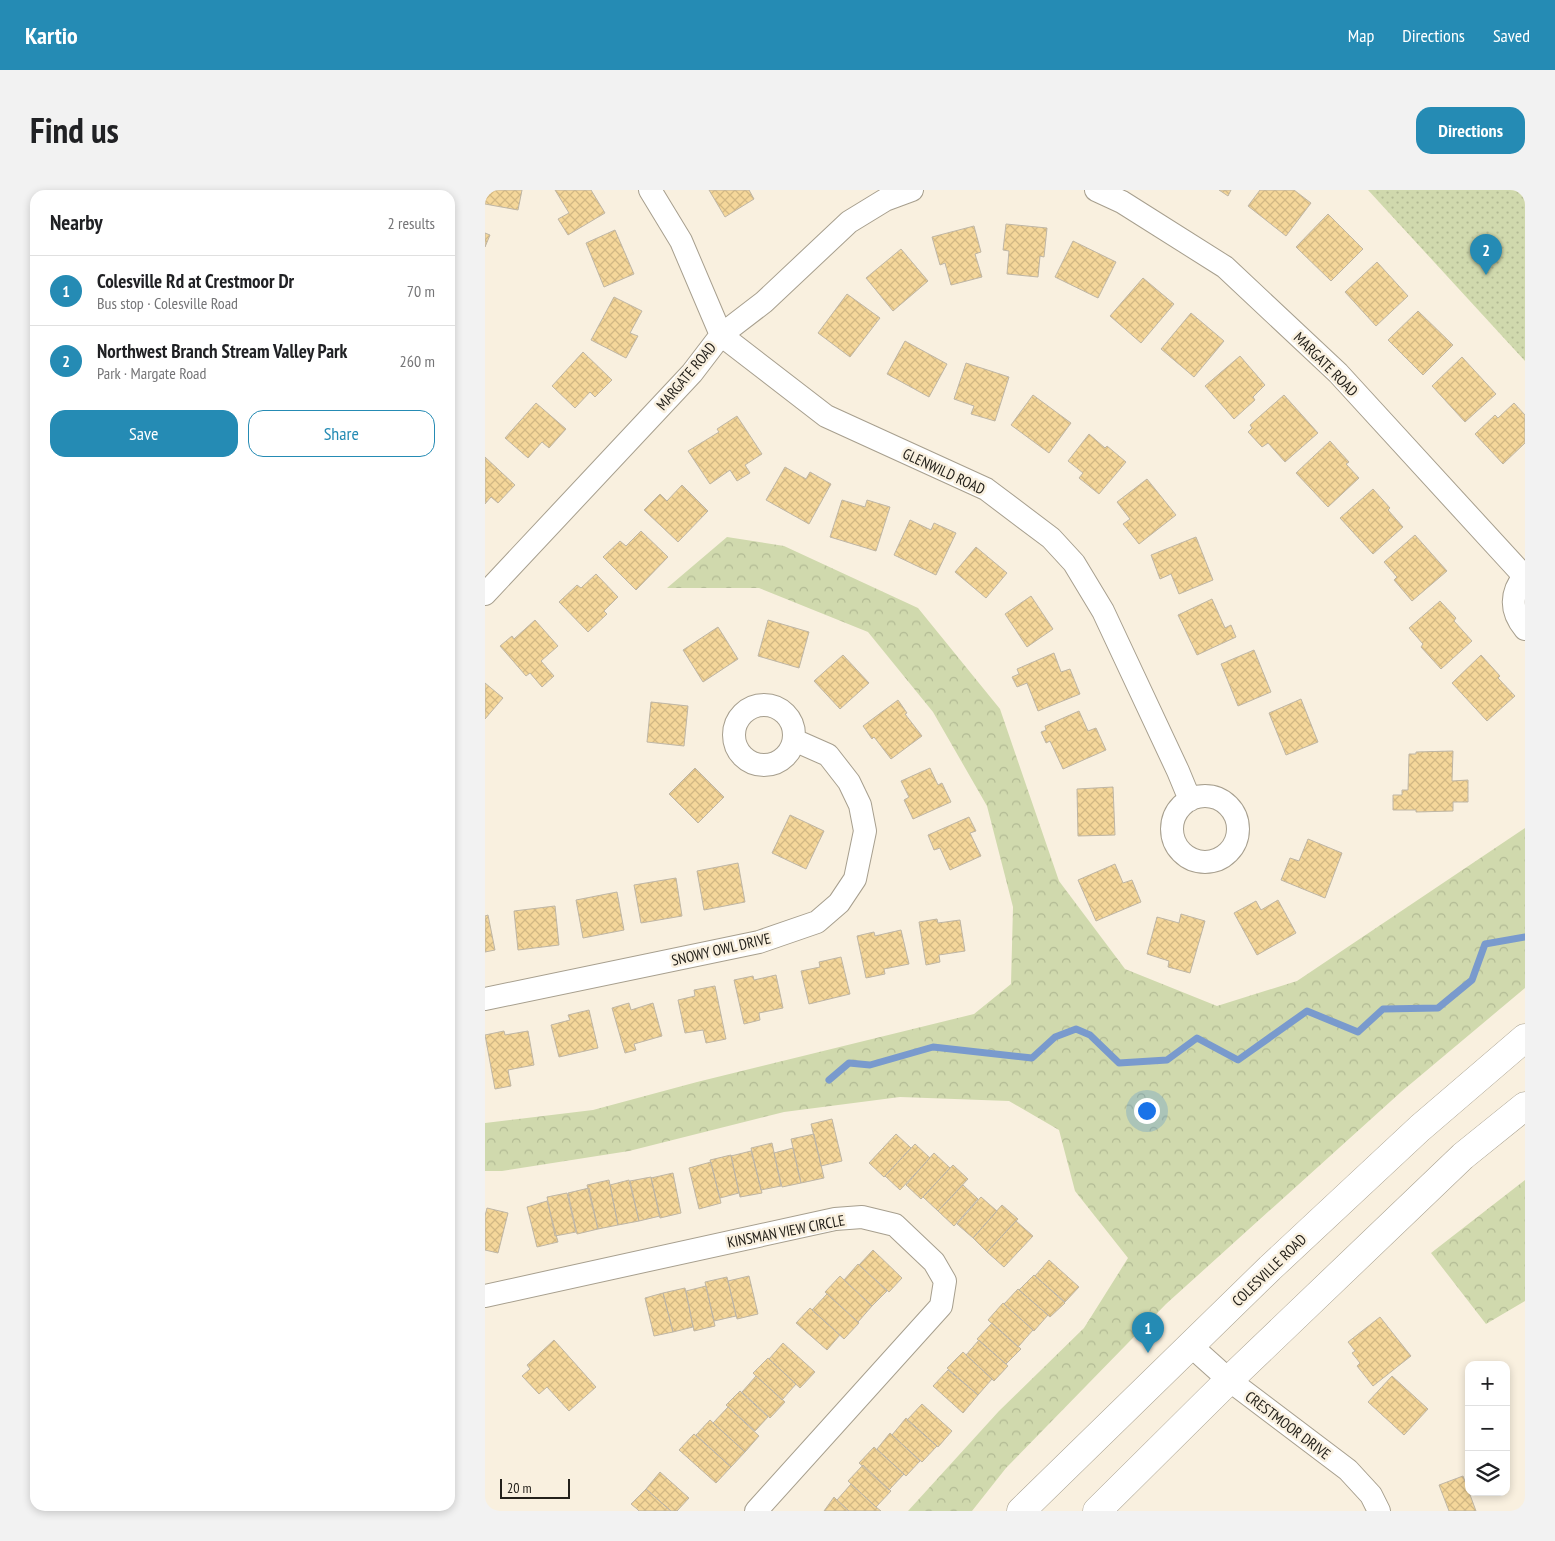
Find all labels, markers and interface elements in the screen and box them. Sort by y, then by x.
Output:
text: Kartio [25,20,78,51]
text: Map [1348,24,1374,47]
text: Directions [1402,24,1465,47]
text: Saved [1493,24,1530,47]
text: Find us [30,107,119,153]
button: Directions [1416,107,1525,154]
text: Nearby [50,209,103,236]
text: 2 results [388,213,435,233]
pin: 2 [1470,234,1502,275]
text: Colesville Rd at Crestmoor Dr [97,269,294,293]
text: 1 [62,281,70,301]
text: 70 m [407,281,435,301]
text: Bus stop · Colesville Road [97,293,238,313]
street label: MARGATE ROAD [1290,328,1362,400]
street label: MARGATE ROAD [652,338,720,414]
text: Northwest Branch Stream Valley Park [97,339,347,363]
text: 2 [62,351,70,371]
text: 260 m [400,351,435,371]
text: Park · Margate Road [97,363,206,383]
button: Save [50,410,238,457]
button: Share [248,410,435,457]
street label: GLENWILD ROAD [900,444,988,498]
street label: SNOWY OWL DRIVE [670,928,772,970]
your location [1134,1098,1160,1124]
street label: KINSMAN VIEW CIRCLE [726,1210,846,1252]
street label: COLESVILLE ROAD [1228,1230,1310,1310]
pin: 1 [1132,1312,1164,1353]
map controls [1465,1361,1510,1496]
button: + [1465,1361,1510,1406]
street label: CRESTMOOR DRIVE [1242,1387,1334,1463]
button: − [1465,1406,1510,1451]
button: layers [1465,1451,1510,1496]
scale bar [500,1476,570,1499]
text: 20 m [507,1479,532,1497]

